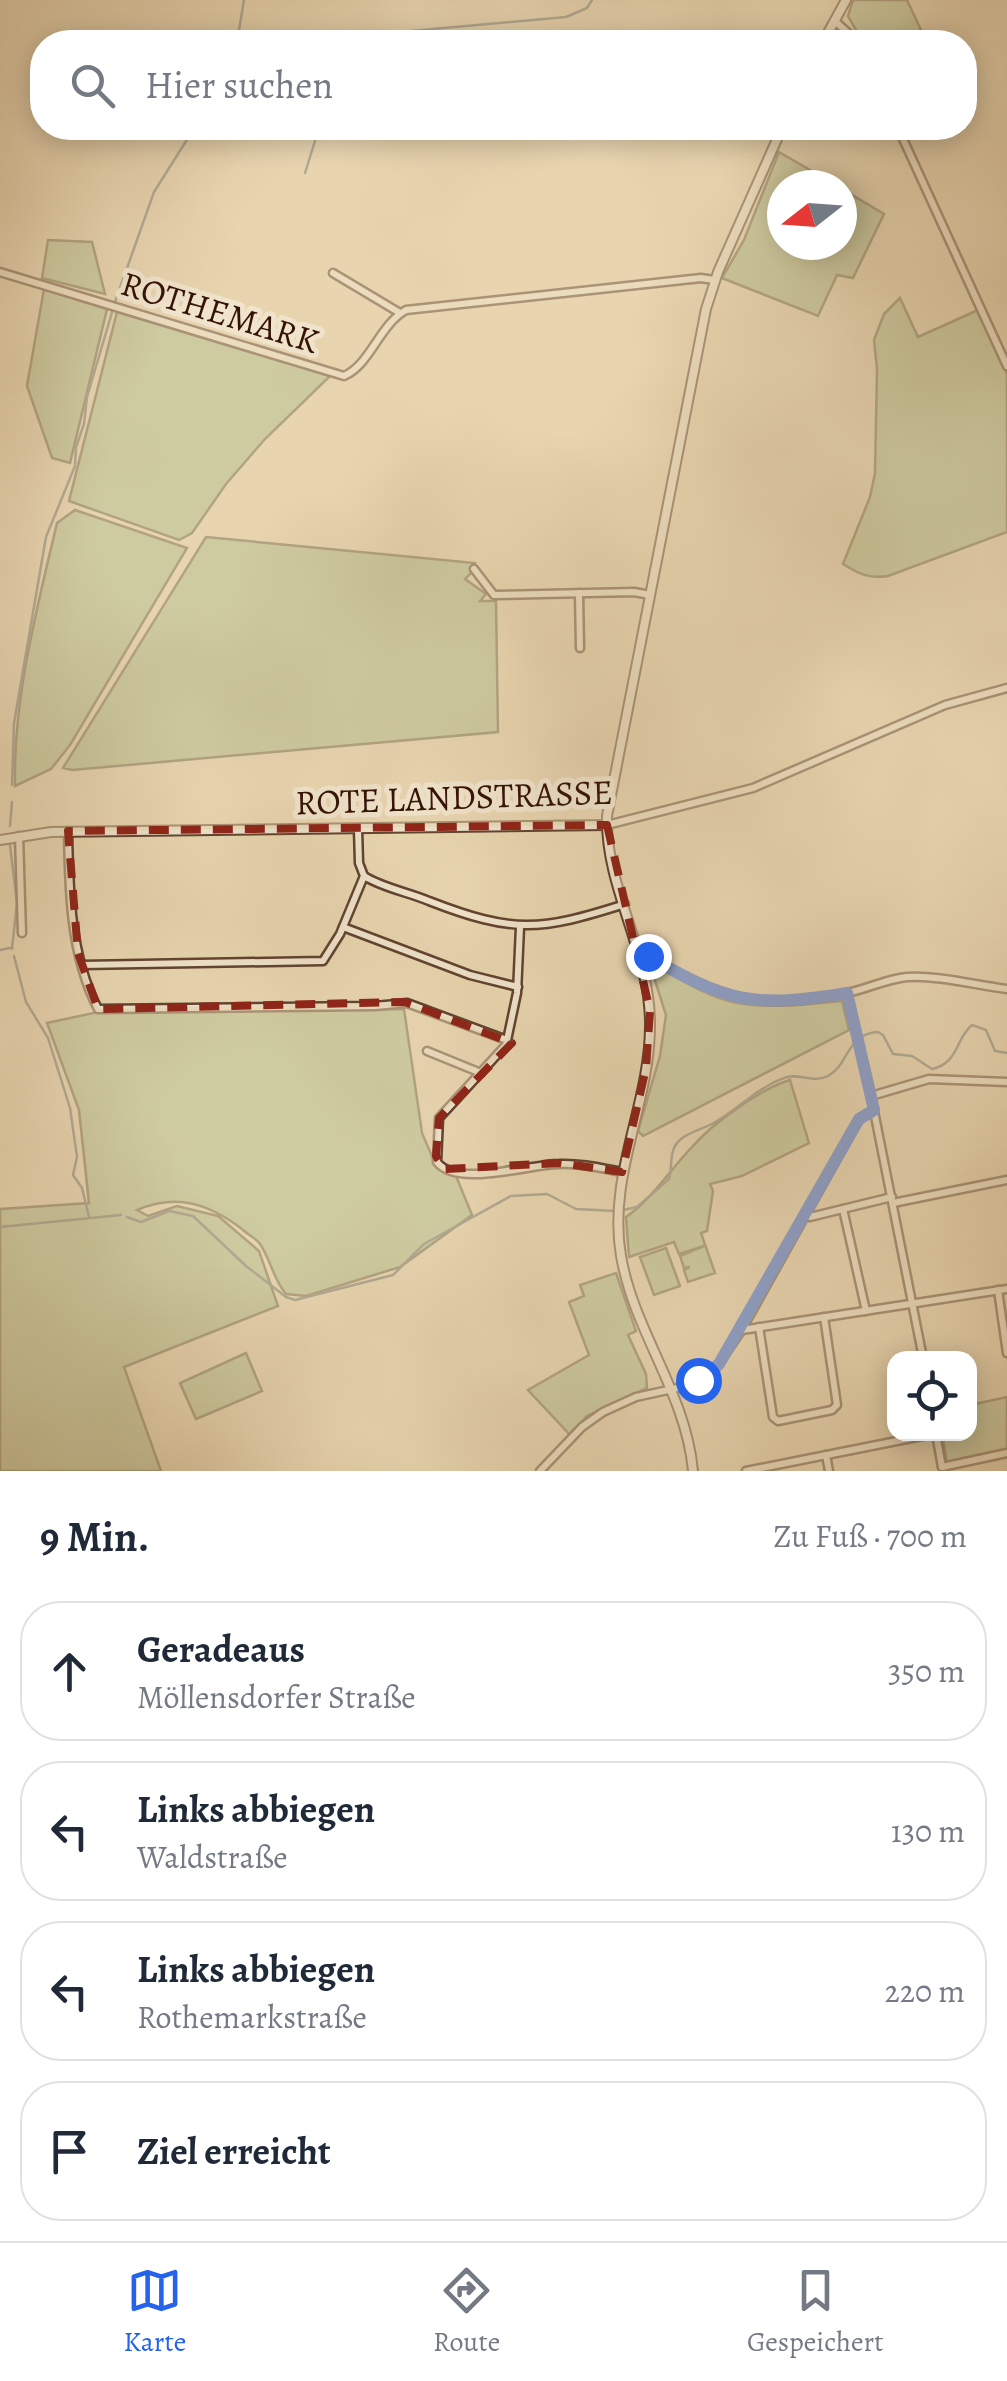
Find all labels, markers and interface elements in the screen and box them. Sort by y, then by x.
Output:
search box [30,30,977,140]
icon: search [65,58,120,113]
text: Hier suchen [145,59,333,111]
north arrow [767,170,857,260]
street label: ROTHEMARK [115,259,325,365]
street label: ROTE LANDSTRASSE [294,767,614,827]
route end [626,934,672,980]
map controls [887,1351,977,1441]
button: locate [887,1351,977,1441]
route start [676,1358,722,1404]
text: 9 Min. [40,1508,149,1565]
text: Zu Fuß · 700 m [773,1514,967,1558]
text: Geradeaus [137,1623,305,1675]
icon: ahead [42,1644,97,1699]
text: 350 m [888,1649,965,1693]
text: Möllensdorfer Straße [137,1675,416,1719]
text: Links abbiegen [137,1783,375,1835]
icon: left [42,1804,97,1859]
text: 130 m [891,1809,965,1853]
text: Waldstraße [137,1835,288,1879]
text: Links abbiegen [137,1943,375,1995]
icon: left [42,1964,97,2019]
text: 220 m [885,1969,965,2013]
text: Rothemarkstraße [137,1995,367,2039]
icon: arrive [42,2124,97,2179]
text: Ziel erreicht [137,2125,331,2177]
tab: Karte [123,2263,186,2361]
tab: Route [433,2263,500,2361]
tab: Gespeichert [747,2263,884,2361]

